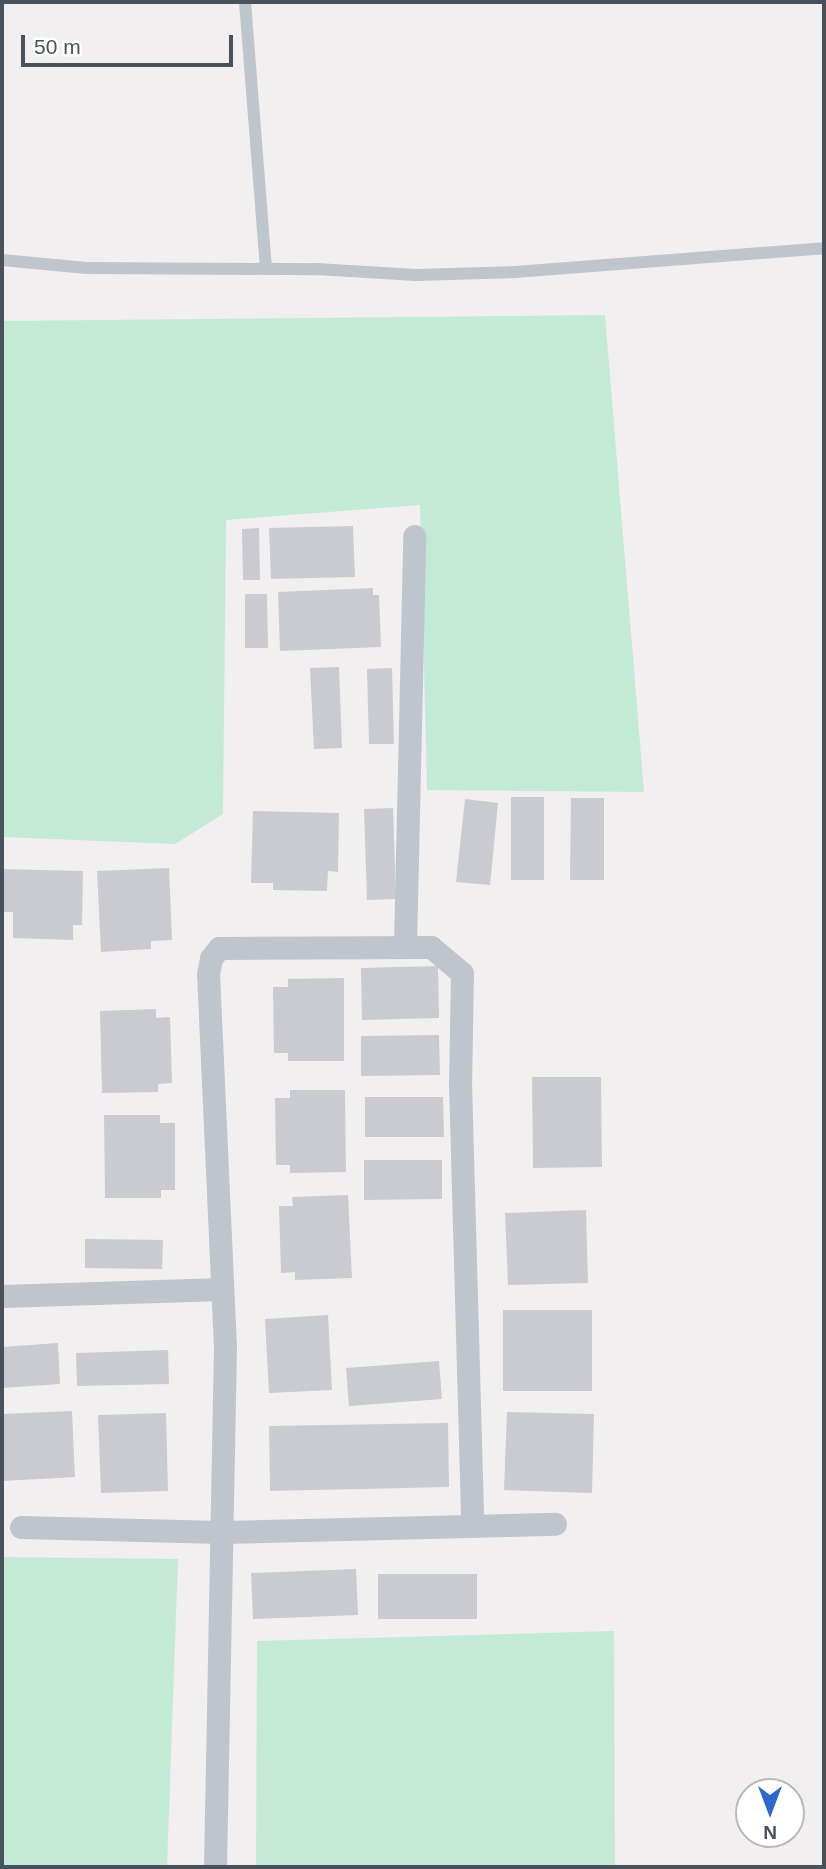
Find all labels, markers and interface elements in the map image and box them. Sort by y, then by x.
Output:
scale bar [24,21,236,65]
text: 50 m [34,35,81,58]
north arrow [735,1778,805,1848]
text: N [763,1822,777,1843]

